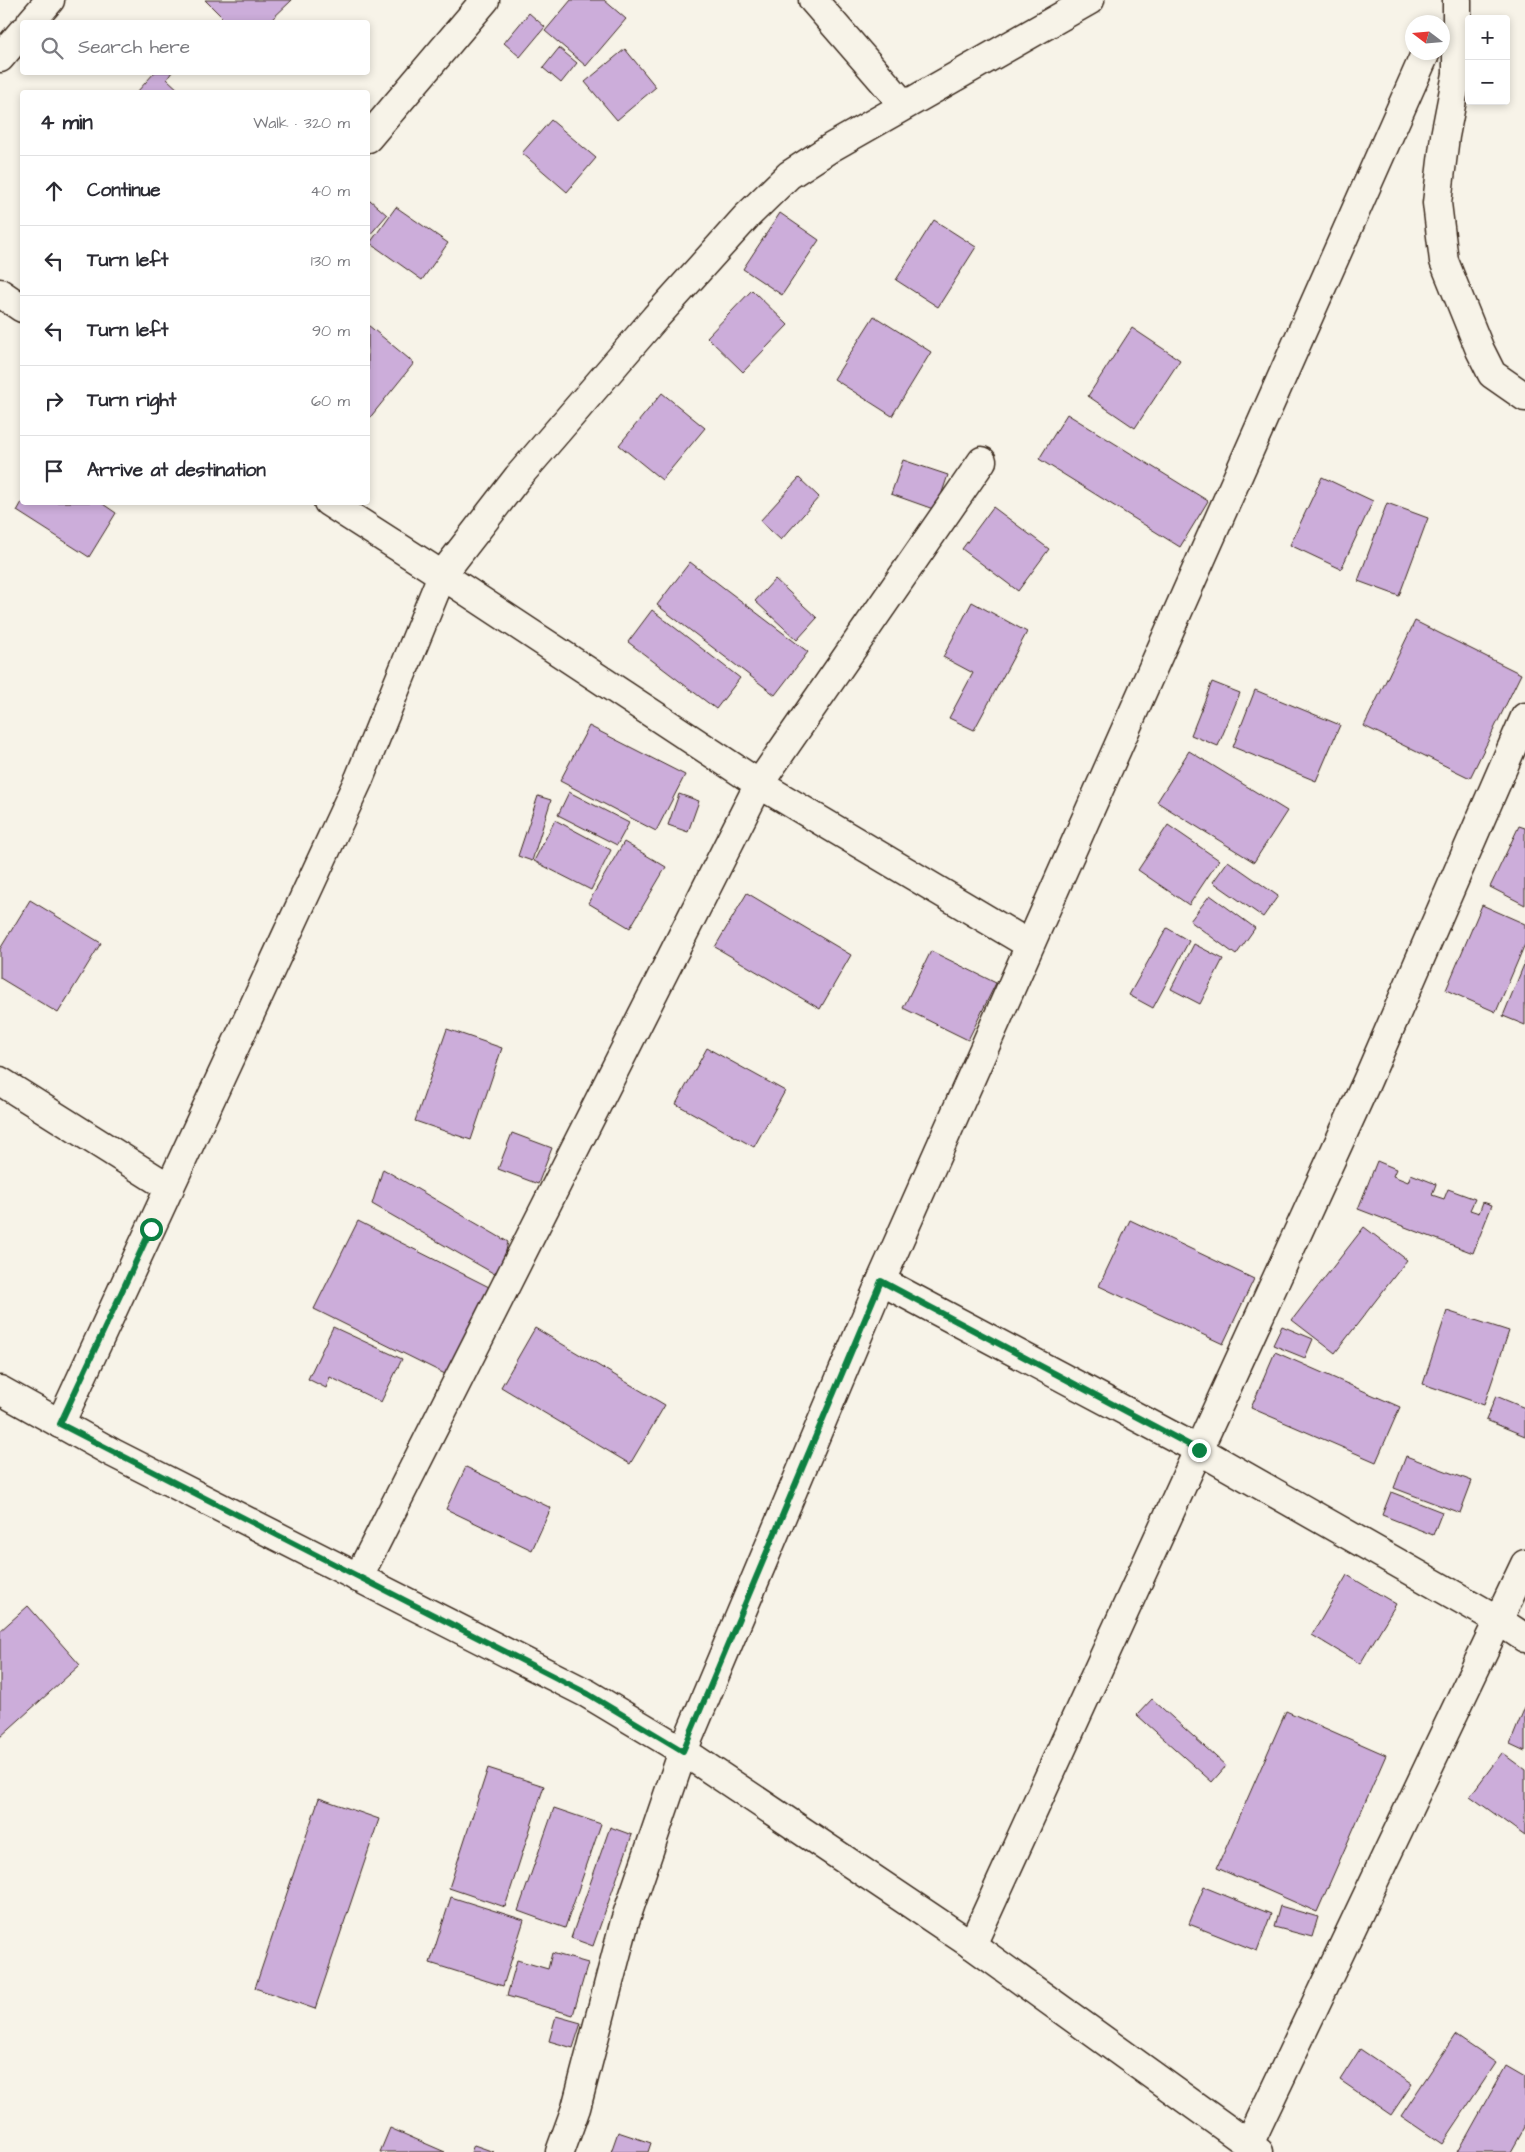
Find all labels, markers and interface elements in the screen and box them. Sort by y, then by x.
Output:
north arrow [1405,15,1450,60]
map controls [1465,15,1510,105]
button: + [1465,15,1510,60]
search box [20,20,370,75]
icon: search [38,34,66,62]
text: Search here [78,34,190,61]
button: − [1465,60,1510,105]
text: 4 min [40,108,93,137]
text: Walk · 320 m [253,112,350,134]
icon: ahead [40,177,68,205]
text: Continue [87,177,161,204]
text: 40 m [310,180,350,202]
icon: left [40,247,68,275]
text: Turn left [87,247,168,274]
text: 130 m [311,250,350,272]
icon: left [40,317,68,345]
text: Turn left [87,317,168,344]
text: 90 m [312,320,350,342]
icon: right [40,387,68,415]
text: Turn right [87,387,176,414]
text: 60 m [311,390,350,412]
icon: arrive [40,457,68,485]
text: Arrive at destination [87,457,266,484]
route start [140,1218,163,1241]
route end [1188,1439,1211,1462]

